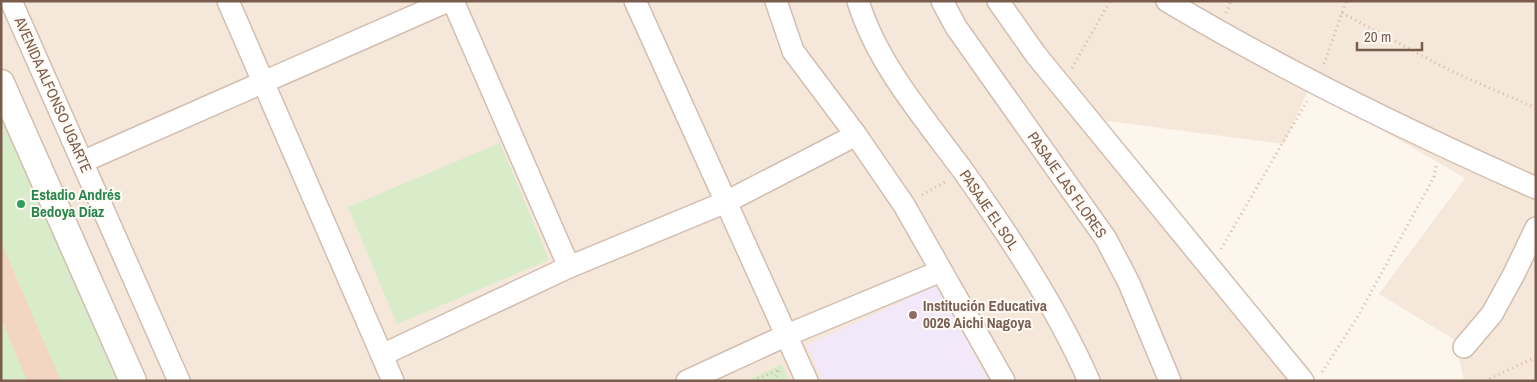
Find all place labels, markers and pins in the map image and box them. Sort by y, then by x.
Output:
place label: Estadio Andrés Bedoya Díaz [31,184,121,222]
marker: Estadio Andrés Bedoya Díaz [15,198,27,210]
place label: Institución Educativa 0026 Aichi Nagoya [923,295,1047,333]
marker: Institución Educativa 0026 Aichi Nagoya [907,309,919,321]

